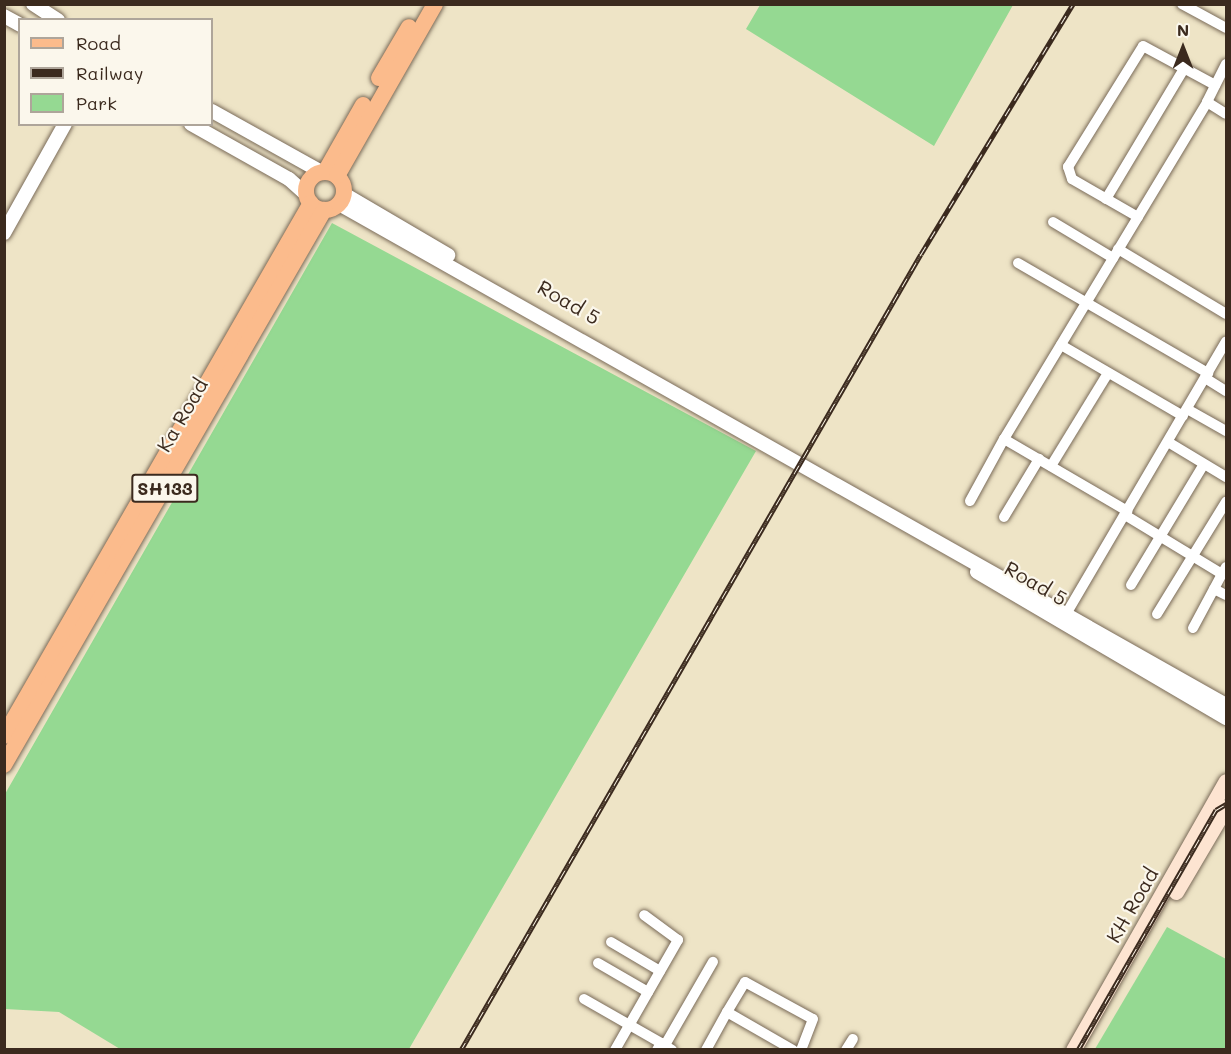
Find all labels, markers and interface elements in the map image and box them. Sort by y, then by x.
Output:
legend [18,18,213,126]
north arrow [1153,18,1213,78]
text: N [1177,19,1189,40]
text: Road [76,31,121,55]
text: Railway [76,61,143,85]
text: Park [76,91,117,115]
street label: Road 5 [534,275,604,329]
street label: Ka Road [151,374,213,456]
road number: SH133 [130,473,200,503]
street label: Road 5 [1001,556,1071,610]
street label: KH Road [1101,863,1163,947]

